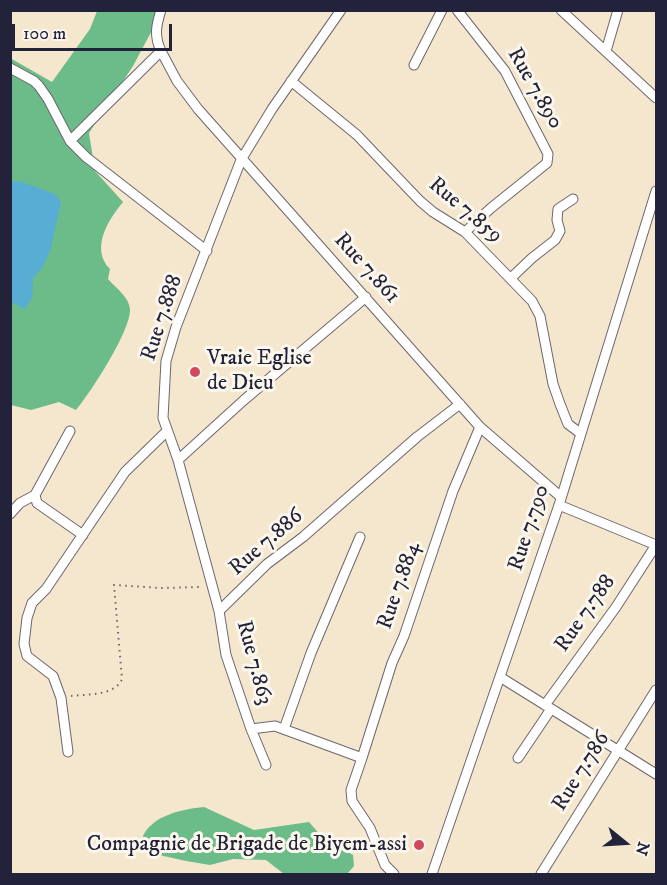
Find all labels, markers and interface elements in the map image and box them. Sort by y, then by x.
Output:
scale bar [15,12,176,50]
text: 100 m [23,23,66,45]
street label: Rue 7.890 [500,44,568,134]
street label: Rue 7.859 [423,172,507,250]
street label: Rue 7.861 [327,228,405,310]
street label: Rue 7.888 [137,272,189,364]
place label: Vraie Eglise de Dieu [207,346,312,398]
marker: Vraie Eglise de Dieu [188,365,202,379]
street label: Rue 7.790 [504,482,556,574]
street label: Rue 7.886 [225,504,309,582]
street label: Rue 7.884 [373,539,427,633]
street label: Rue 7.788 [550,570,622,658]
street label: Rue 7.863 [229,618,277,708]
street label: Rue 7.786 [547,727,617,817]
north arrow [595,813,655,873]
place label: Compagnie de Brigade de Biyem-assi [87,832,407,858]
marker: Compagnie de Brigade de Biyem-assi [412,838,426,852]
text: N [631,839,654,858]

